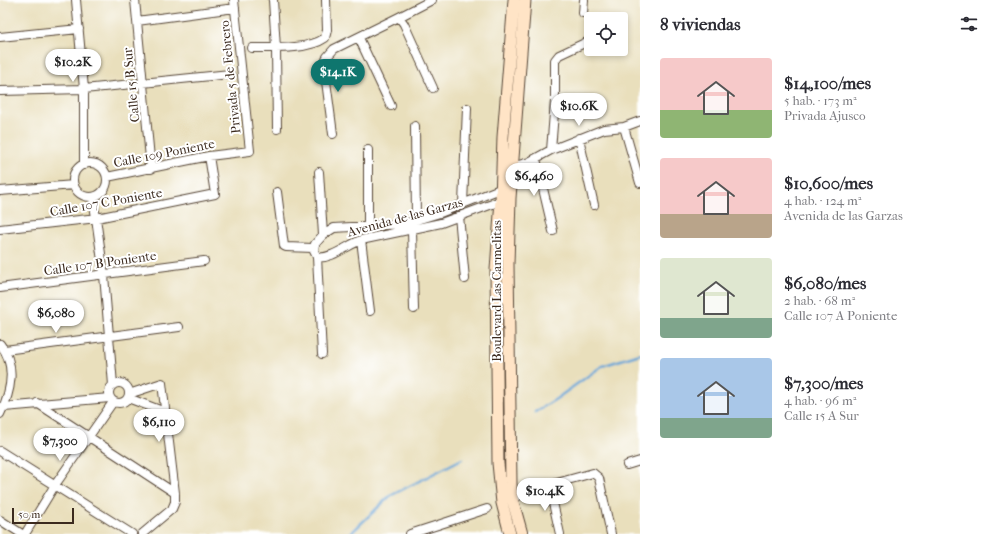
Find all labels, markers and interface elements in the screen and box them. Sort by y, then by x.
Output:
map controls [584,12,628,56]
button: locate [584,12,628,56]
icon: filters [958,13,980,35]
text: 8 viviendas [660,14,740,34]
street label: Privada 5 de Febrero [217,19,243,134]
street label: Calle 15 B Sur [120,47,142,123]
pin: $10.2K [40,49,106,83]
text: $10.2K [54,54,92,69]
pin: $14.1K [305,59,371,93]
text: $14.1K [320,64,356,79]
text: $14,100/mes [784,73,871,93]
icon: home [692,74,740,122]
pin: $10.6K [546,93,612,127]
text: 5 hab. · 173 m² [784,93,857,108]
text: $10.6K [560,98,598,113]
text: Privada Ajusco [784,108,866,123]
street label: Calle 109 Poniente [112,136,216,170]
pin: $6,460 [501,163,567,197]
text: $6,460 [514,168,554,183]
text: $10,600/mes [784,173,873,193]
icon: home [692,174,740,222]
street label: Calle 107 C Poniente [49,185,164,219]
text: 4 hab. · 124 m² [784,193,862,208]
street label: Avenida de las Garzas [345,194,465,240]
text: Avenida de las Garzas [784,208,903,223]
street label: Boulevard Las Carmelitas [489,220,504,362]
street label: Calle 107 B Poniente [43,248,158,278]
text: $6,080/mes [784,273,866,293]
icon: home [692,274,740,322]
text: 2 hab. · 68 m² [784,293,855,308]
pin: $6,080 [23,300,89,334]
text: $6,080 [37,305,75,320]
text: Calle 107 A Poniente [784,308,897,323]
text: $7,300/mes [784,373,863,393]
icon: home [692,374,740,422]
text: 4 hab. · 96 m² [784,393,856,408]
text: Calle 15 A Sur [784,408,859,423]
pin: $6,110 [126,409,192,443]
text: $6,110 [142,414,176,429]
pin: $7,300 [27,428,93,462]
text: $7,300 [42,433,78,448]
pin: $10.4K [512,478,578,512]
text: $10.4K [526,483,564,498]
scale bar [12,506,74,525]
text: 50 m [18,508,40,521]

